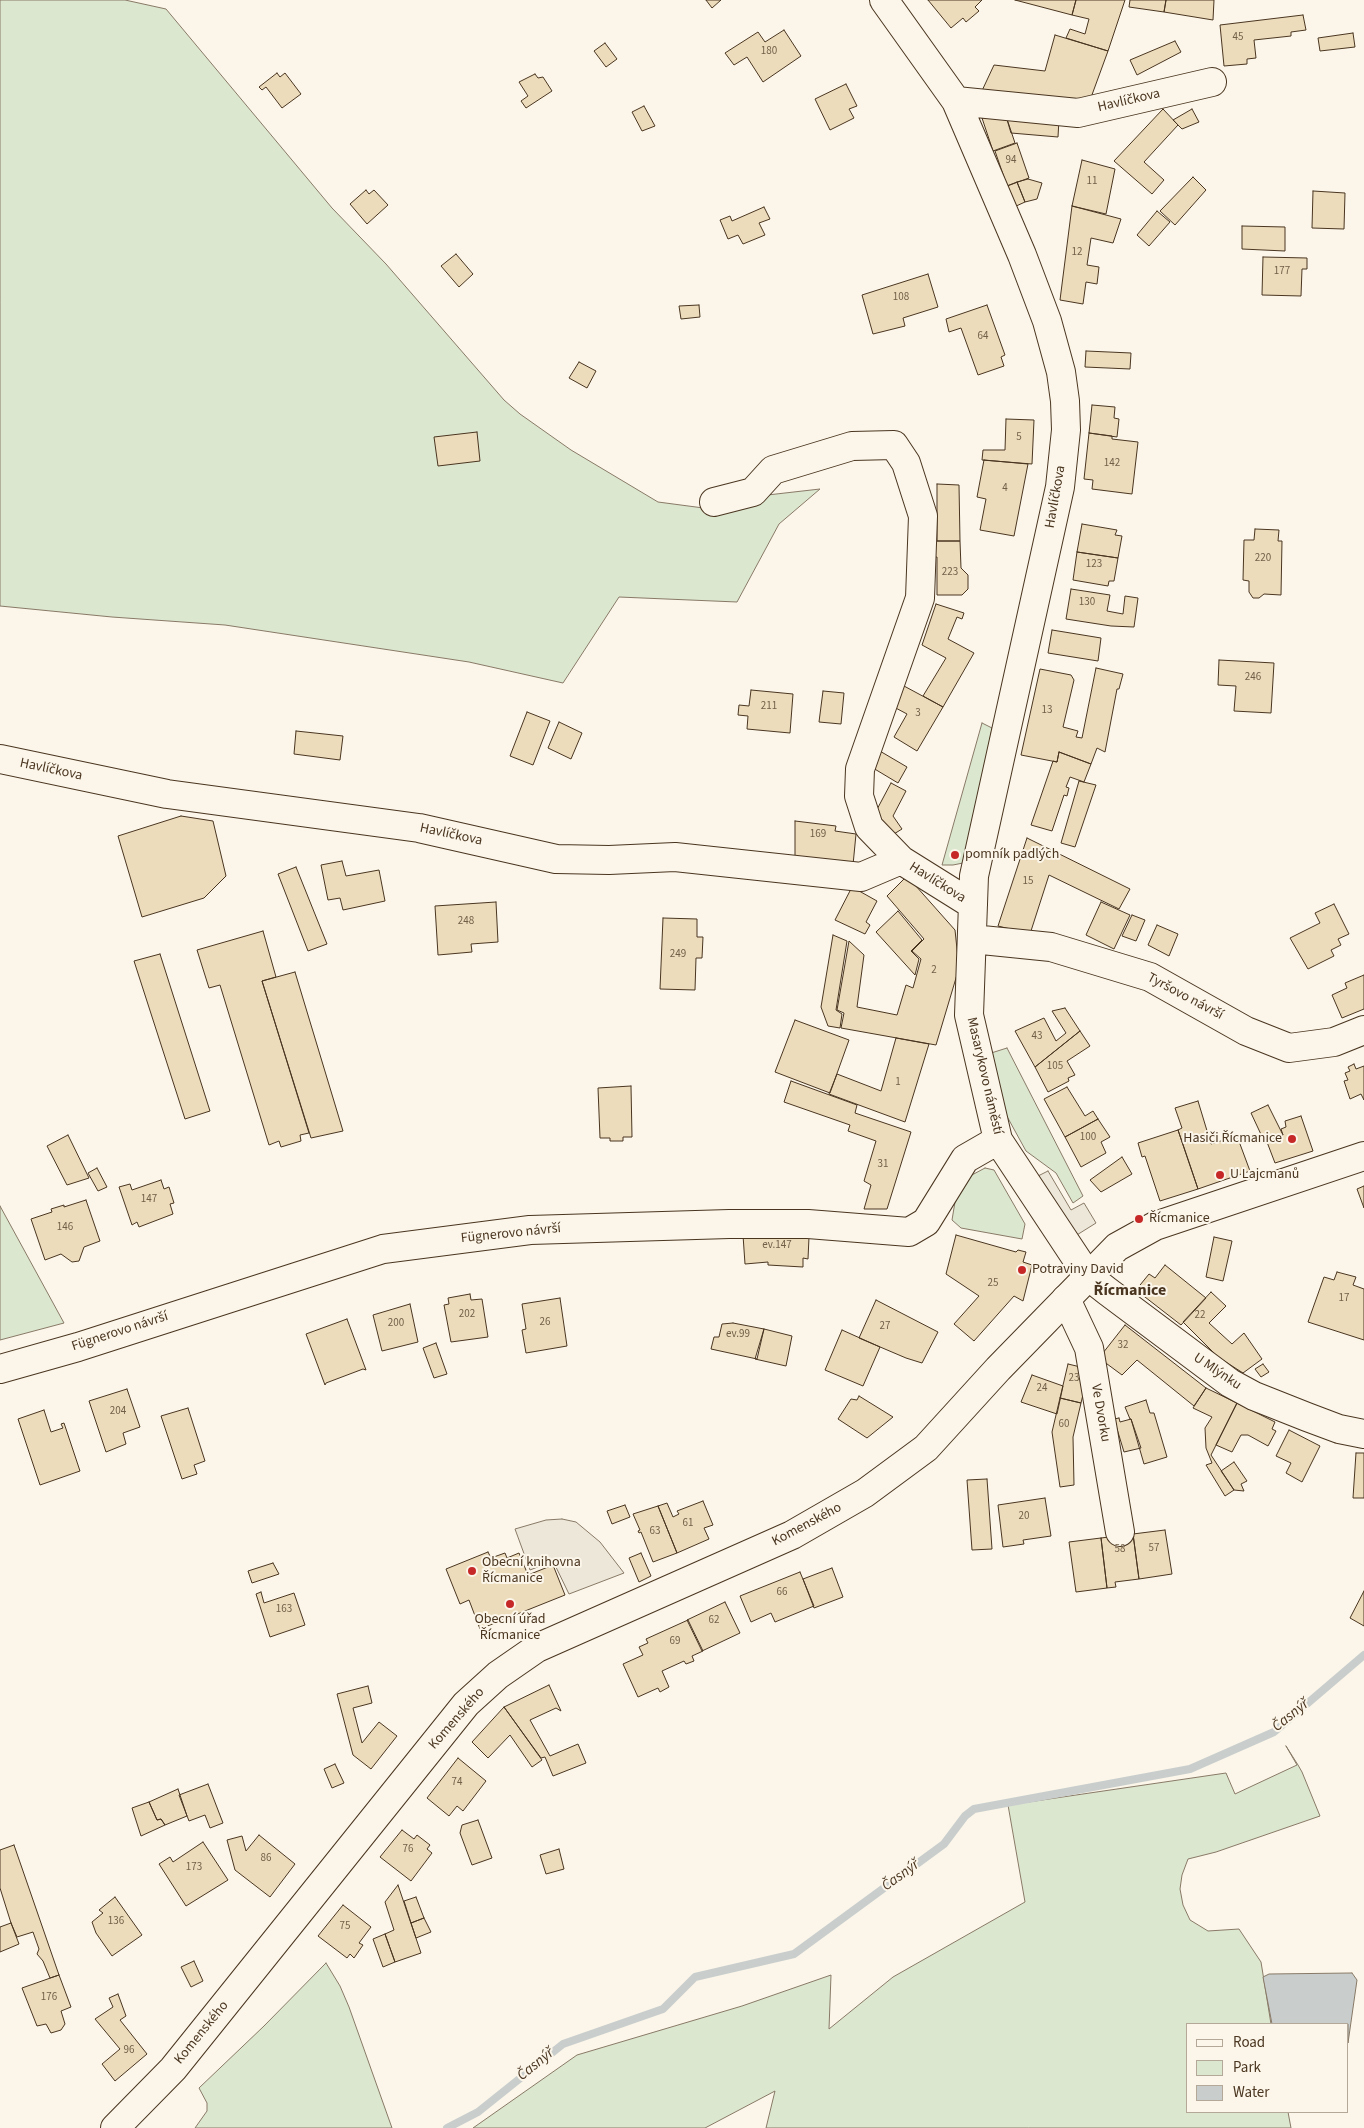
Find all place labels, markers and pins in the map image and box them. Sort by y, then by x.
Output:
place label: pomník padlých [965,847,1059,863]
marker: pomník padlých [949,849,961,861]
place label: Hasiči Řícmanice [1183,1131,1282,1147]
marker: Hasiči Řícmanice [1286,1133,1298,1145]
place label: U Lajcmanů [1230,1167,1299,1183]
marker: U Lajcmanů [1214,1169,1226,1181]
place label: Řícmanice [1149,1211,1210,1227]
marker: Řícmanice [1133,1213,1145,1225]
place label: Potraviny David [1032,1262,1124,1278]
marker: Potraviny David [1016,1264,1028,1276]
place label: Obecní knihovna Řícmanice [482,1555,581,1588]
marker: Obecní knihovna Řícmanice [466,1565,478,1577]
marker: Obecní úřad Řícmanice [504,1598,516,1610]
place label: Obecní úřad Řícmanice [474,1612,546,1644]

